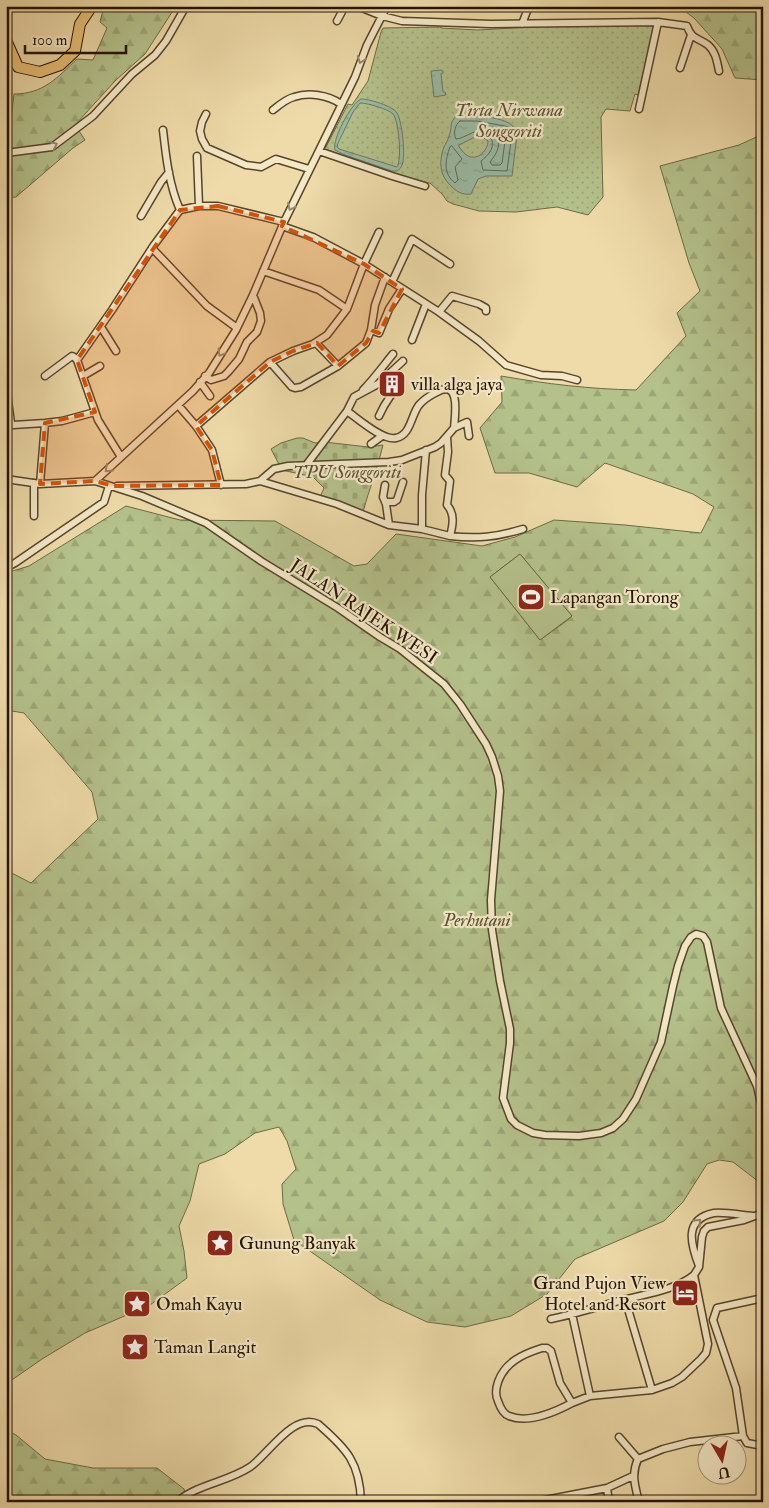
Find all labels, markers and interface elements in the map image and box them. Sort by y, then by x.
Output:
scale bar [25,22,126,54]
text: 100 m [32,31,68,50]
one-way arrow [357,55,367,64]
park label: Tirta Nirwana Songgoriti [455,99,563,143]
one-way arrow [48,141,57,151]
one-way arrow [287,201,297,210]
one-way arrow [218,347,227,357]
building icon: villa alga jaya [377,369,407,399]
place label: villa alga jaya [410,373,503,396]
park label: TPU Songgoriti [293,461,401,484]
one-way arrow [105,463,114,472]
street label: JALAN RAJEK WESI [285,553,442,669]
sports icon: Lapangan Torong [516,582,546,612]
place label: Lapangan Torong [550,586,680,609]
park label: Perhutani [442,909,511,932]
one-way arrow [692,1219,701,1228]
place icon: Gunung Banyak [205,1228,235,1258]
place label: Gunung Banyak [239,1232,356,1255]
place label: Grand Pujon View Hotel and Resort [533,1272,667,1316]
hotel icon: Grand Pujon View Hotel and Resort [670,1278,700,1308]
place icon: Omah Kayu [122,1289,152,1319]
place label: Omah Kayu [156,1293,242,1316]
place icon: Taman Langit [120,1332,150,1362]
place label: Taman Langit [154,1336,256,1359]
north arrow [696,1436,746,1486]
text: U [717,1463,731,1482]

